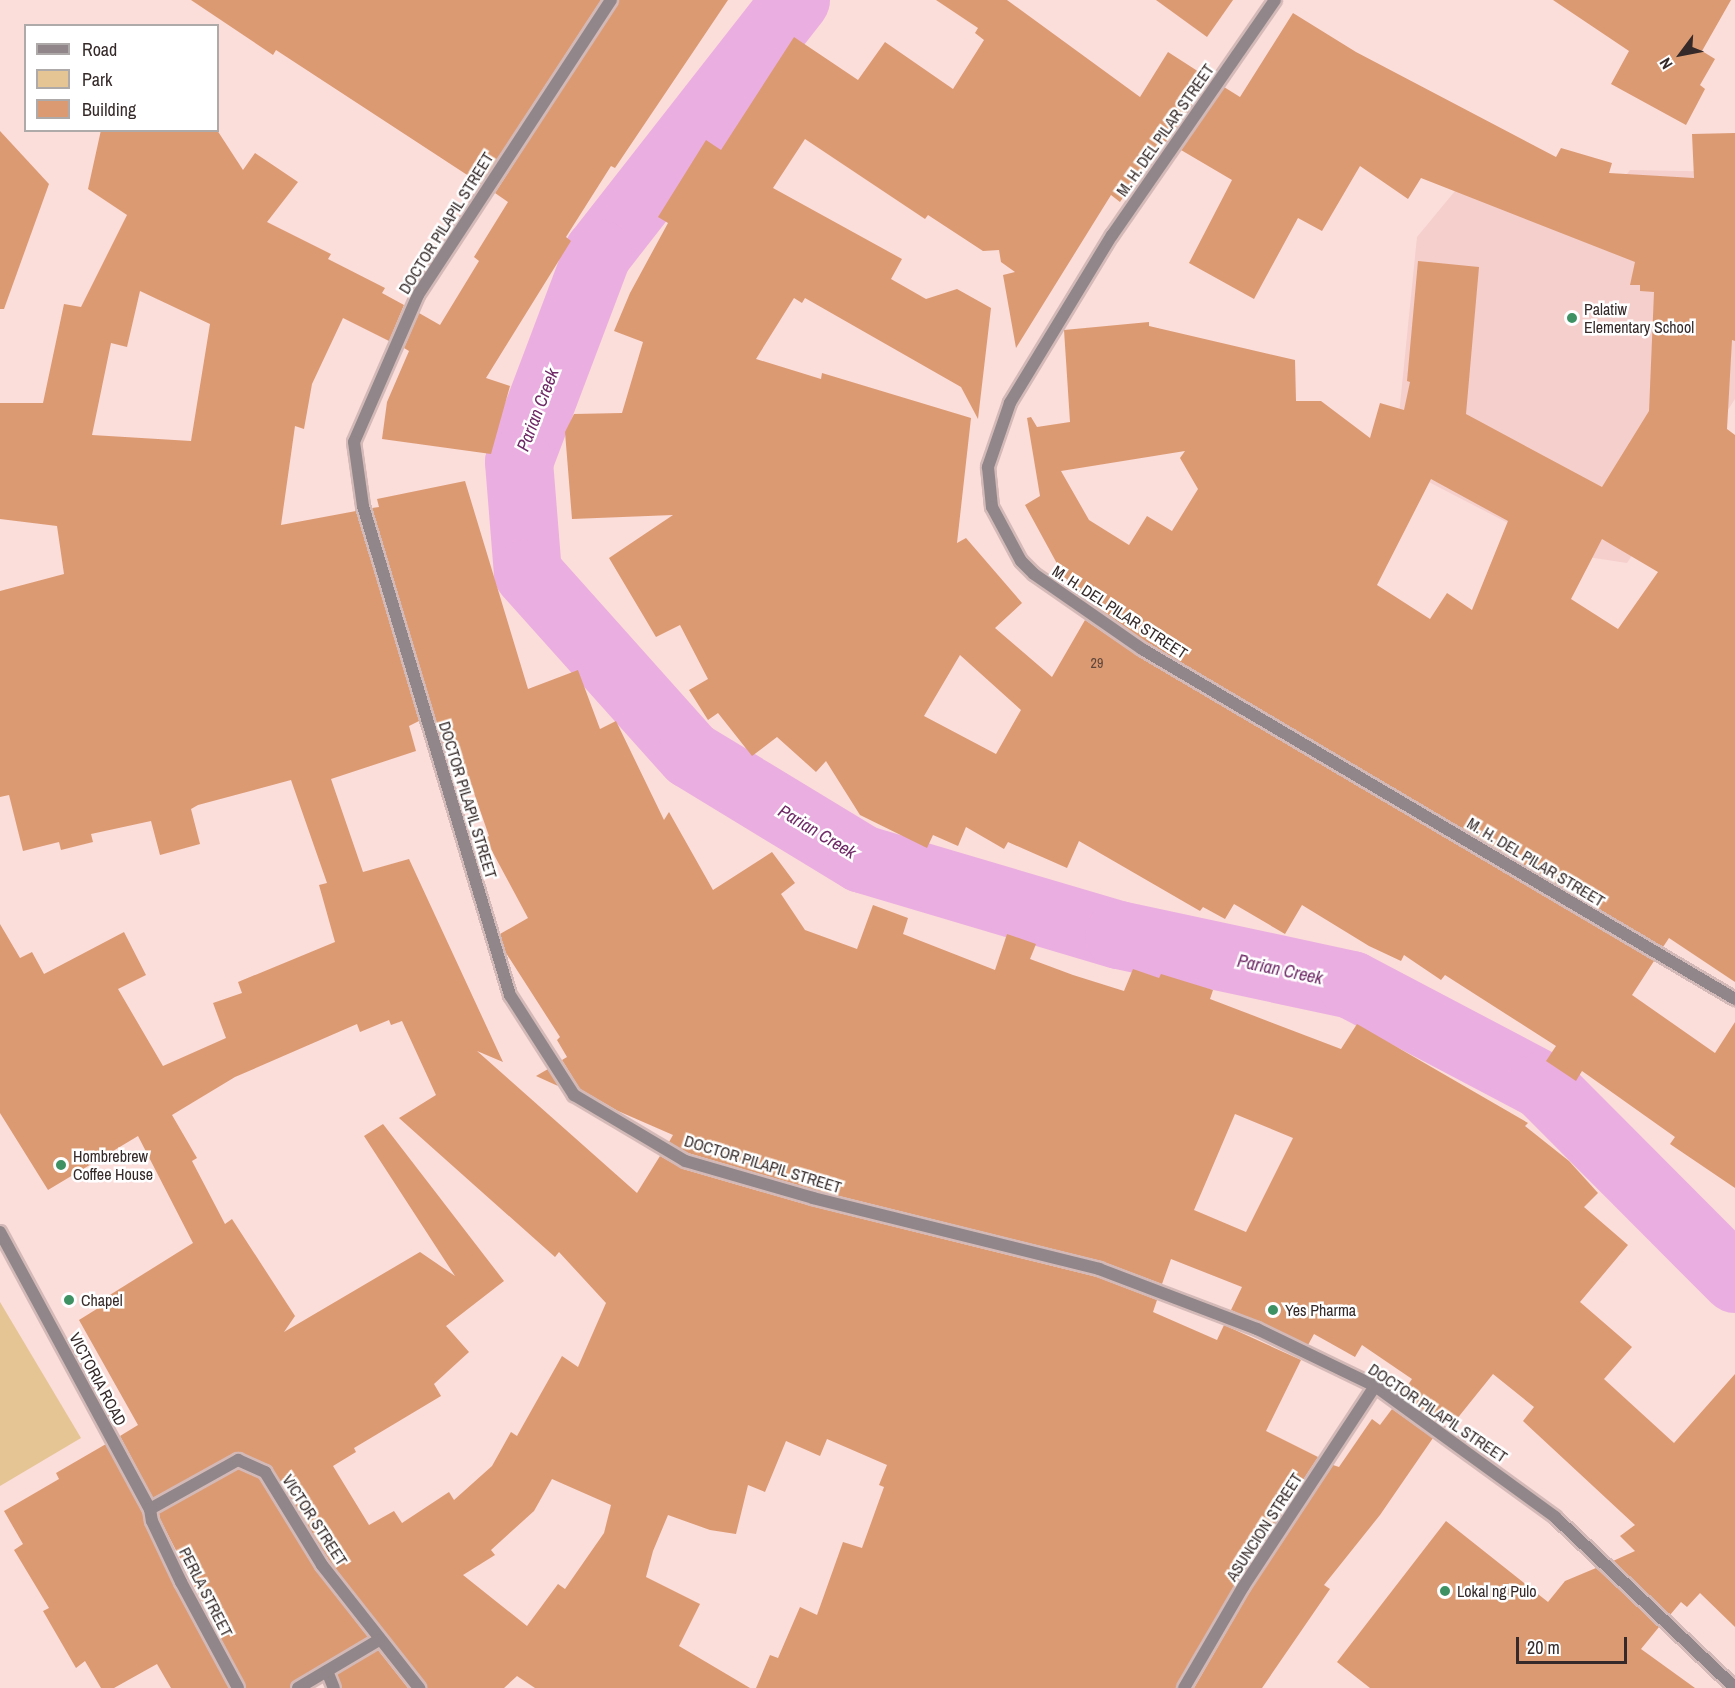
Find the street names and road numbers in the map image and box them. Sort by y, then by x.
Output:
street label: M. H. DEL PILAR STREET [1112,60,1218,200]
street label: DOCTOR PILAPIL STREET [394,148,498,298]
street label: M. H. DEL PILAR STREET [1049,561,1191,663]
street label: DOCTOR PILAPIL STREET [435,719,501,881]
street label: M. H. DEL PILAR STREET [1464,813,1608,911]
street label: DOCTOR PILAPIL STREET [682,1131,844,1197]
street label: VICTORIA ROAD [65,1329,131,1429]
street label: DOCTOR PILAPIL STREET [1365,1359,1511,1467]
street label: ASUNCION STREET [1222,1469,1306,1585]
street label: VICTOR STREET [278,1471,352,1569]
street label: PERLA STREET [175,1544,237,1640]

